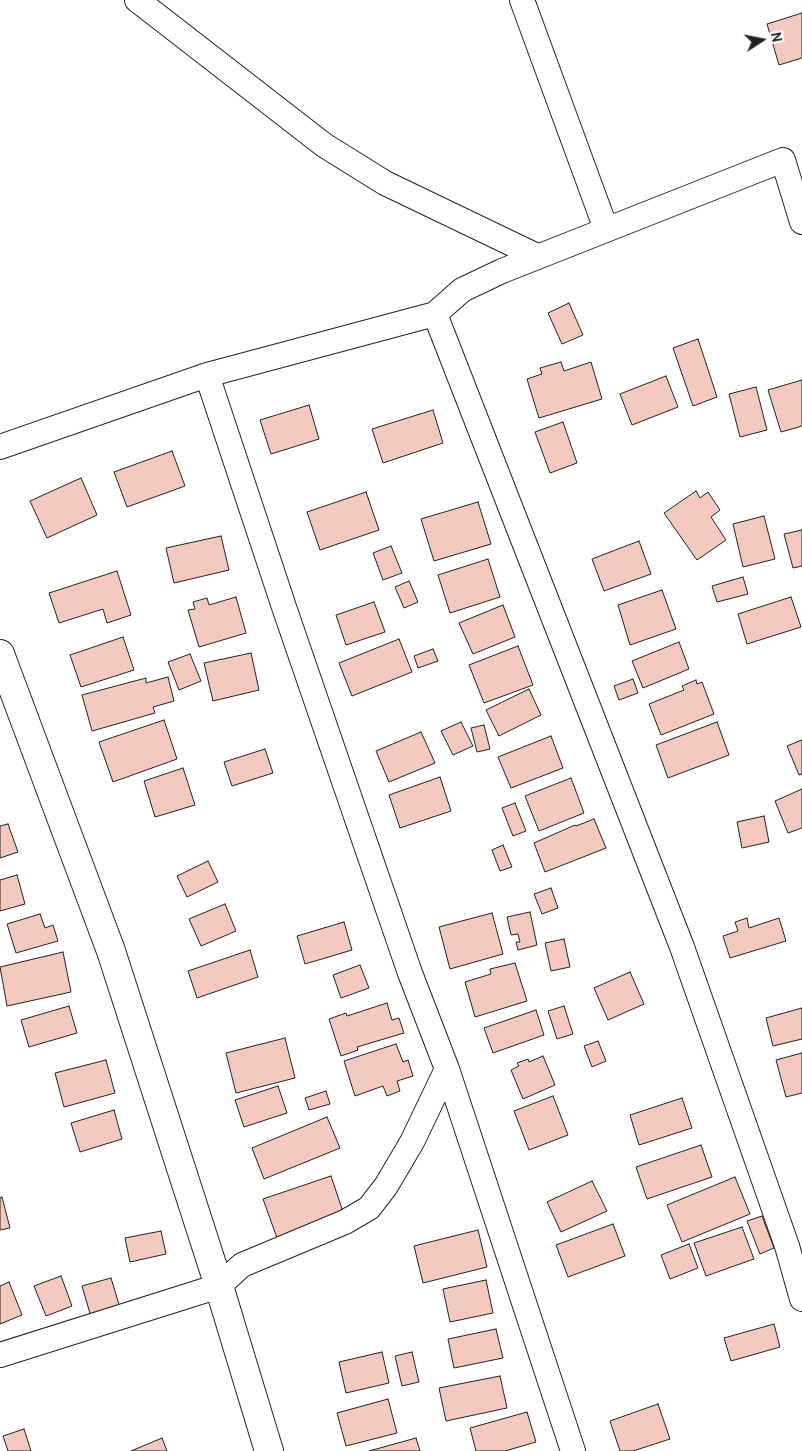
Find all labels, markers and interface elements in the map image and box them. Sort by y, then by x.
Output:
north arrow [737,15,787,65]
text: N [767,31,787,44]

